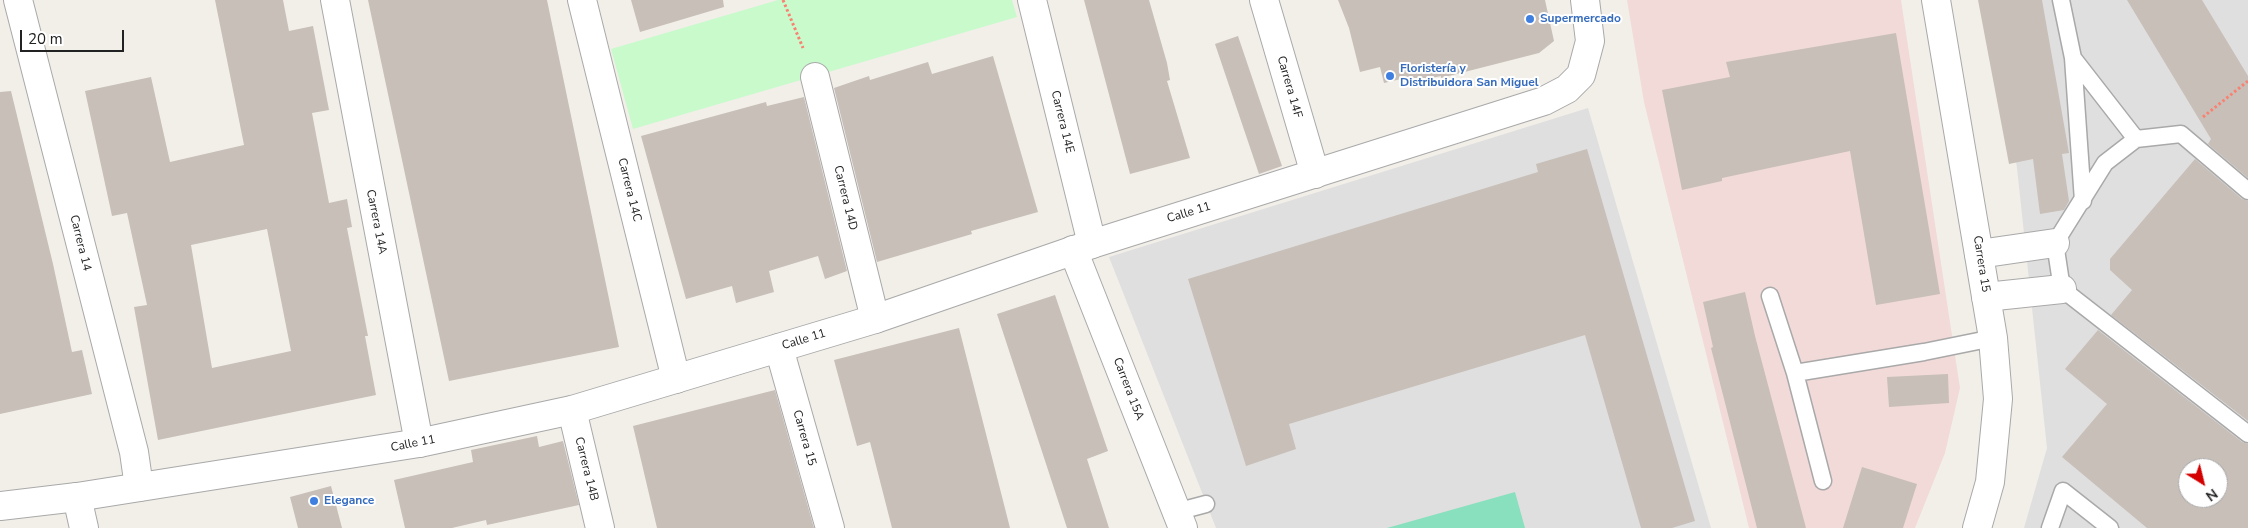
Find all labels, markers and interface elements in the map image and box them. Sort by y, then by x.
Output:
place label: Supermercado [1540,12,1621,26]
marker: Supermercado [1524,13,1536,25]
scale bar [22,20,126,52]
text: 20 m [28,29,63,49]
street label: Carrera 14F [1273,54,1305,120]
place label: Floristería y Distribuidora San Miguel [1400,62,1539,90]
marker: Floristería y Distribuidora San Miguel [1384,70,1396,82]
street label: Carrera 14E [1047,89,1077,155]
street label: Carrera 14C [614,157,644,223]
street label: Carrera 14D [830,164,860,232]
street label: Carrera 14A [363,188,389,256]
street label: Calle 11 [1165,200,1213,226]
street label: Carrera 14 [66,213,94,273]
street label: Carrera 15 [1969,235,1993,293]
street label: Calle 11 [780,327,828,353]
street label: Carrera 15A [1109,356,1147,422]
street label: Carrera 15 [789,409,819,467]
street label: Calle 11 [389,433,437,455]
street label: Carrera 14B [571,436,601,502]
north arrow [2178,458,2228,508]
text: N [2202,484,2221,505]
place label: Elegance [324,494,374,508]
marker: Elegance [308,495,320,507]

